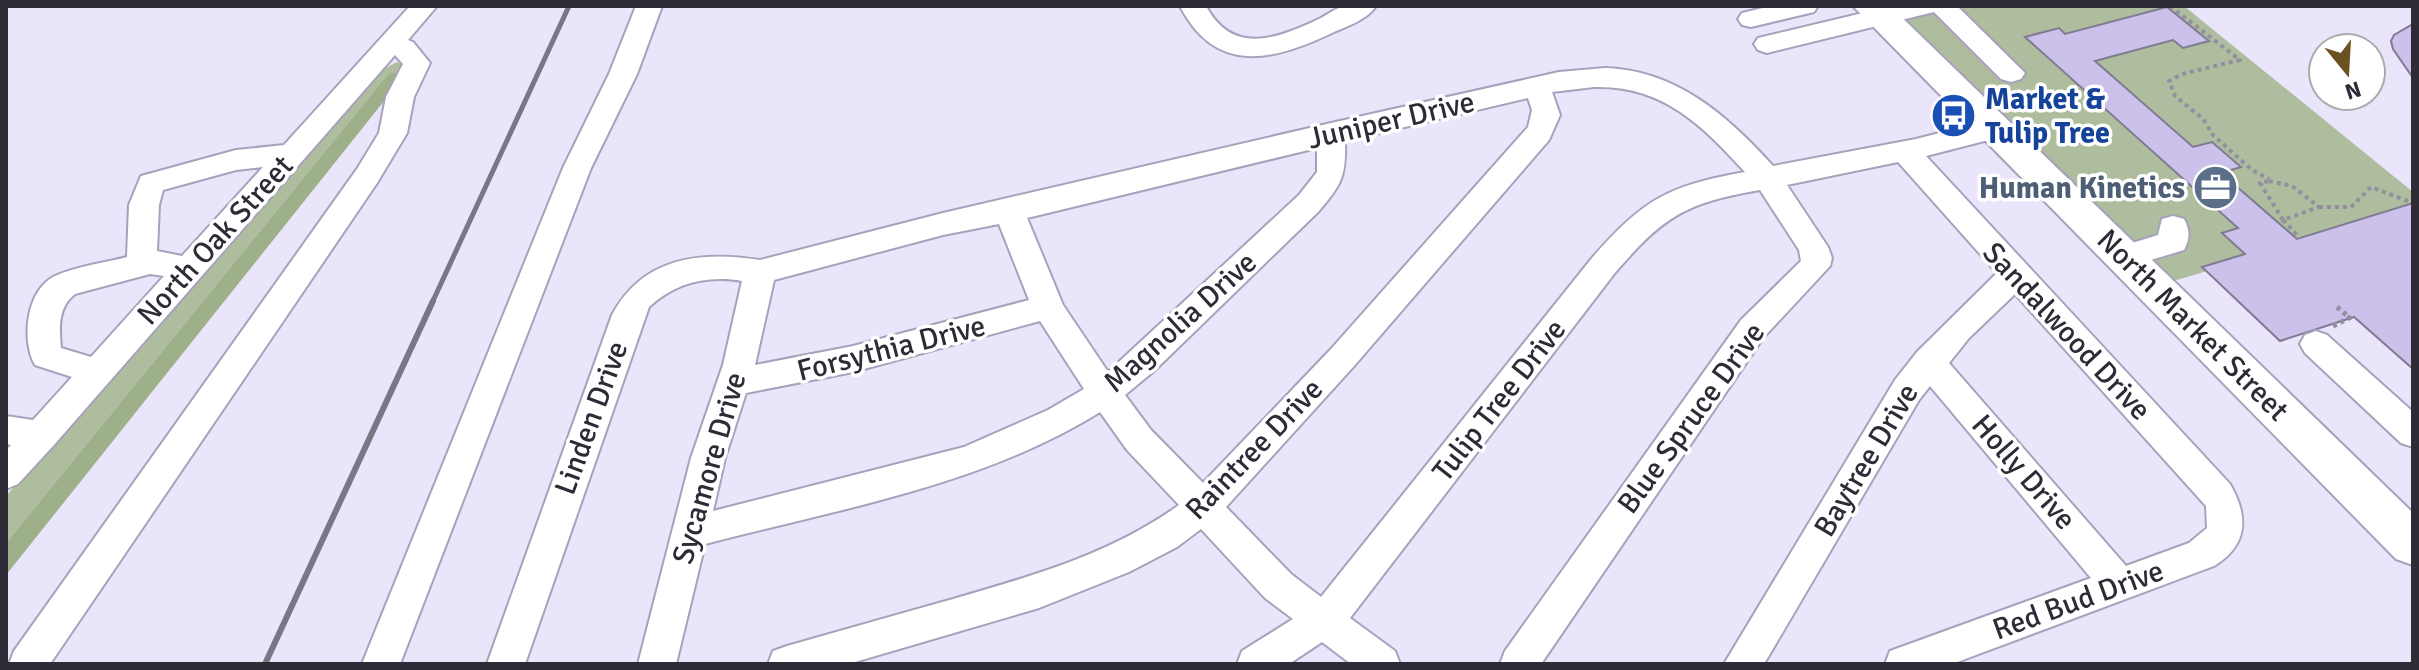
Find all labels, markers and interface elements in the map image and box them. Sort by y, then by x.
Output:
north arrow [2307,32,2387,112]
text: N [2342,75,2364,106]
place label: Market & Tulip Tree [1985,81,2110,152]
street label: Juniper Drive [1304,83,1478,158]
bus stop icon: Market & Tulip Tree [1930,92,1978,140]
street label: North Oak Street [130,148,301,333]
office icon: Human Kinetics [2192,164,2240,212]
place label: Human Kinetics [1979,170,2185,207]
street label: North Market Street [2089,222,2296,429]
street label: Sandalwood Drive [1975,235,2159,428]
street label: Magnolia Drive [1096,244,1264,401]
street label: Forsythia Drive [793,307,989,390]
street label: Tulip Tree Drive [1425,312,1574,489]
street label: Blue Spruce Drive [1610,316,1773,521]
street label: Linden Drive [547,336,636,500]
street label: Sycamore Drive [664,368,755,568]
street label: Raintree Drive [1178,371,1331,528]
street label: Baytree Drive [1806,377,1927,544]
street label: Holly Drive [1964,407,2084,537]
street label: Red Bud Drive [1988,552,2169,649]

